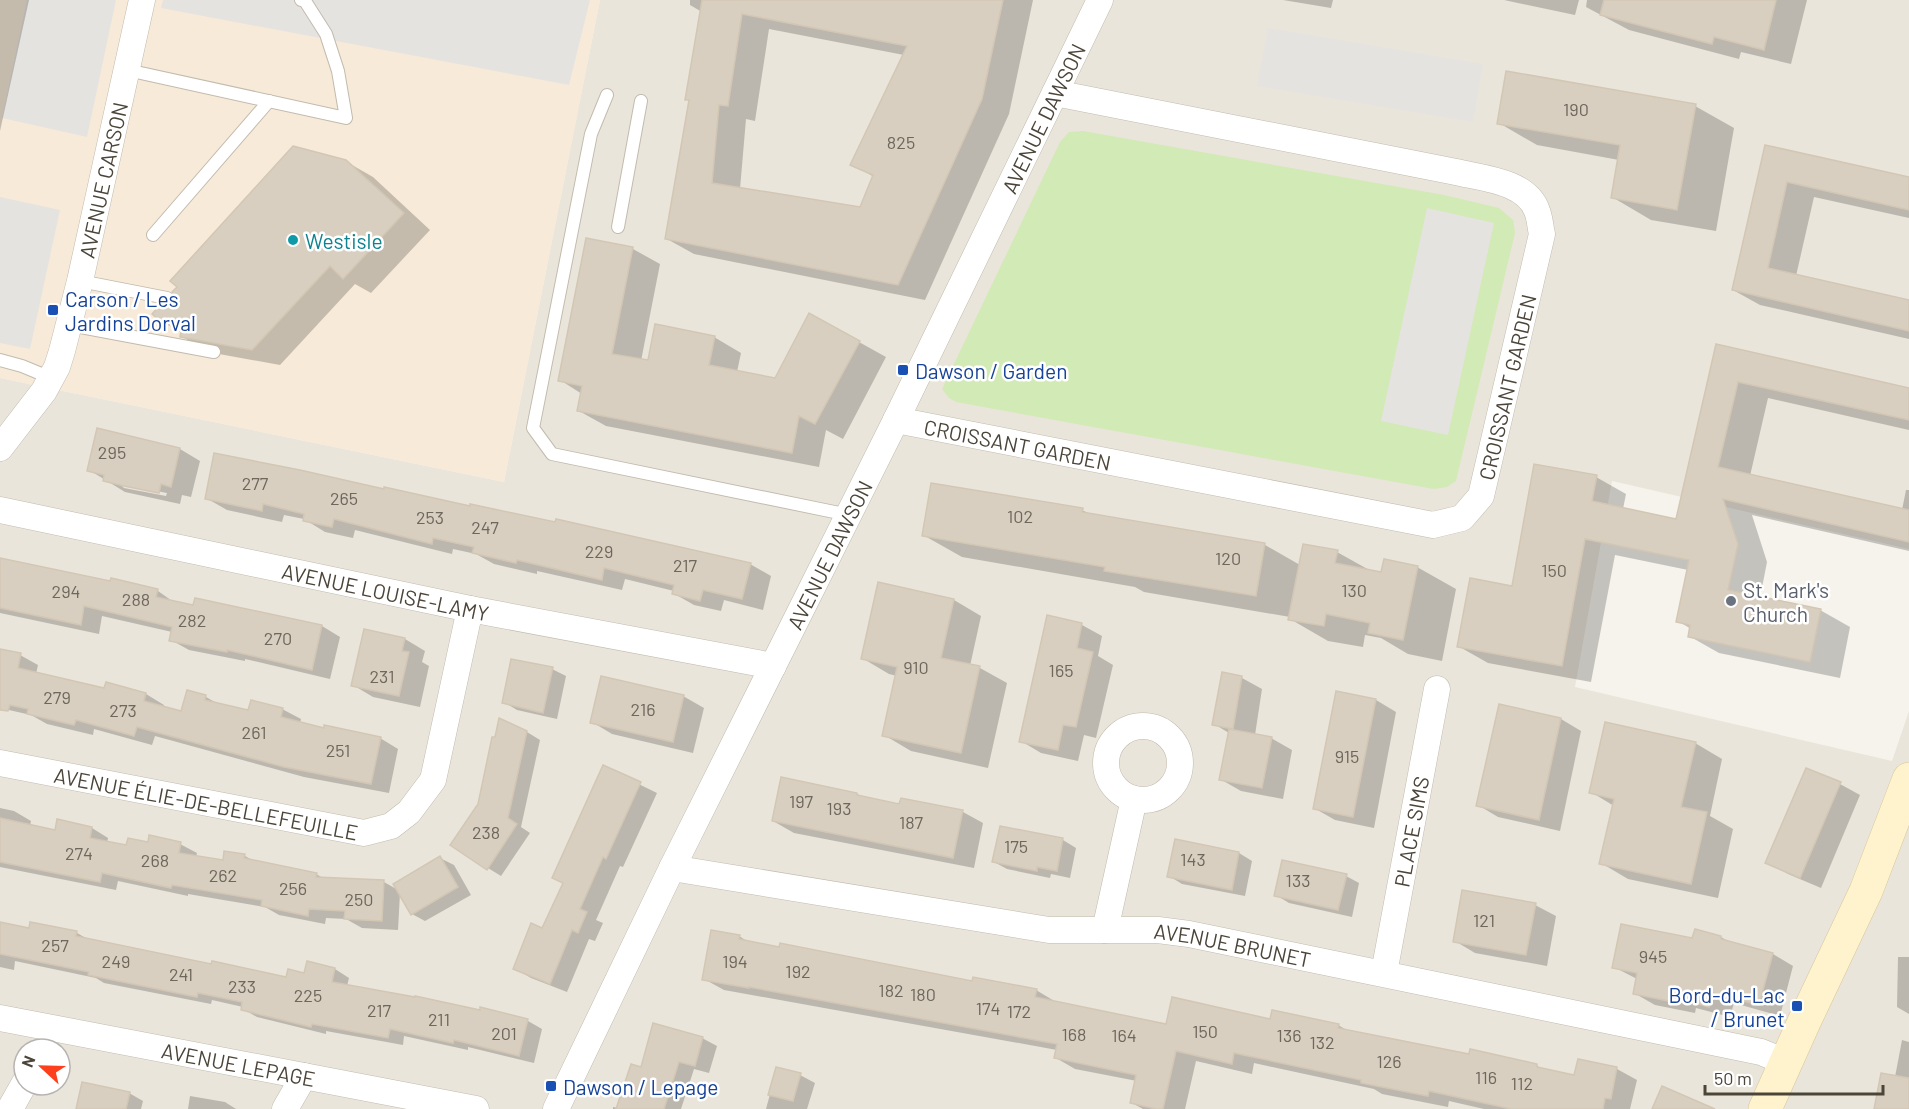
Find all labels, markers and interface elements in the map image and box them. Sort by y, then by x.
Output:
street label: AVENUE DAWSON [996,39,1090,197]
house number: 190 [1563,98,1589,120]
street label: AVENUE CARSON [73,99,132,260]
house number: 825 [887,131,915,153]
place label: Westisle [305,228,383,253]
marker: Westisle [286,233,300,247]
place label: Carson / Les Jardins Dorval [65,286,196,335]
street label: CROISSANT GARDEN [1473,292,1540,482]
marker: Carson / Les Jardins Dorval [46,303,60,317]
place label: Dawson / Garden [915,358,1068,383]
marker: Dawson / Garden [896,363,910,377]
street label: CROISSANT GARDEN [922,413,1113,474]
house number: 295 [98,441,126,463]
house number: 277 [242,472,269,494]
street label: AVENUE DAWSON [781,476,876,633]
house number: 265 [330,487,358,509]
house number: 102 [1007,505,1033,527]
house number: 253 [416,506,444,528]
house number: 247 [471,516,499,538]
house number: 229 [585,540,613,562]
house number: 120 [1215,547,1241,569]
house number: 217 [673,554,698,576]
street label: AVENUE LOUISE-LAMY [280,557,491,625]
house number: 150 [1541,559,1567,581]
place label: St. Mark's Church [1743,577,1829,626]
house number: 130 [1341,579,1367,601]
house number: 294 [52,580,80,602]
house number: 288 [122,588,150,610]
marker: St. Mark's Church [1724,594,1738,608]
house number: 282 [178,609,206,631]
house number: 270 [264,627,292,649]
house number: 910 [903,656,929,678]
house number: 165 [1049,659,1073,681]
house number: 231 [370,665,394,687]
house number: 279 [43,686,71,708]
house number: 216 [631,698,655,720]
house number: 273 [109,699,137,721]
house number: 261 [242,721,266,743]
house number: 251 [326,739,350,761]
house number: 915 [1335,745,1359,767]
street label: AVENUE ÉLIE-DE-BELLEFEUILLE [52,761,360,844]
street label: PLACE SIMS [1388,774,1433,889]
house number: 197 [789,790,814,812]
house number: 193 [827,797,851,819]
house number: 187 [899,811,924,833]
house number: 238 [472,821,500,843]
house number: 175 [1004,835,1028,857]
house number: 274 [65,842,93,864]
house number: 143 [1180,848,1206,870]
house number: 268 [141,849,169,871]
house number: 262 [209,864,237,886]
house number: 133 [1286,869,1310,891]
house number: 256 [279,877,307,899]
house number: 250 [344,888,374,910]
house number: 121 [1473,909,1495,931]
street label: AVENUE BRUNET [1153,917,1313,971]
house number: 257 [41,934,69,956]
house number: 945 [1639,945,1667,967]
house number: 249 [102,950,130,972]
house number: 194 [722,950,748,972]
house number: 192 [785,960,811,982]
house number: 241 [169,963,193,985]
house number: 233 [228,975,256,997]
house number: 182 [878,979,904,1001]
place label: Bord-du-Lac / Brunet [1669,982,1785,1031]
house number: 180 [910,983,936,1005]
house number: 225 [294,984,322,1006]
house number: 174 [976,997,1000,1019]
house number: 217 [367,999,392,1021]
marker: Bord-du-Lac / Brunet [1790,999,1804,1013]
house number: 172 [1007,1000,1031,1022]
house number: 211 [428,1008,450,1030]
house number: 150 [1192,1020,1218,1042]
house number: 201 [491,1022,517,1044]
house number: 168 [1062,1023,1086,1045]
house number: 164 [1111,1024,1137,1046]
house number: 136 [1277,1024,1301,1046]
house number: 132 [1309,1031,1335,1053]
north arrow [12,1037,72,1097]
street label: AVENUE LEPAGE [160,1037,318,1091]
house number: 126 [1376,1050,1402,1072]
text: N [17,1053,38,1070]
scale bar [1705,1058,1884,1096]
house number: 116 [1475,1066,1497,1088]
text: 50 m [1714,1067,1752,1089]
house number: 112 [1511,1072,1533,1094]
place label: Dawson / Lepage [563,1074,718,1099]
marker: Dawson / Lepage [544,1079,558,1093]

